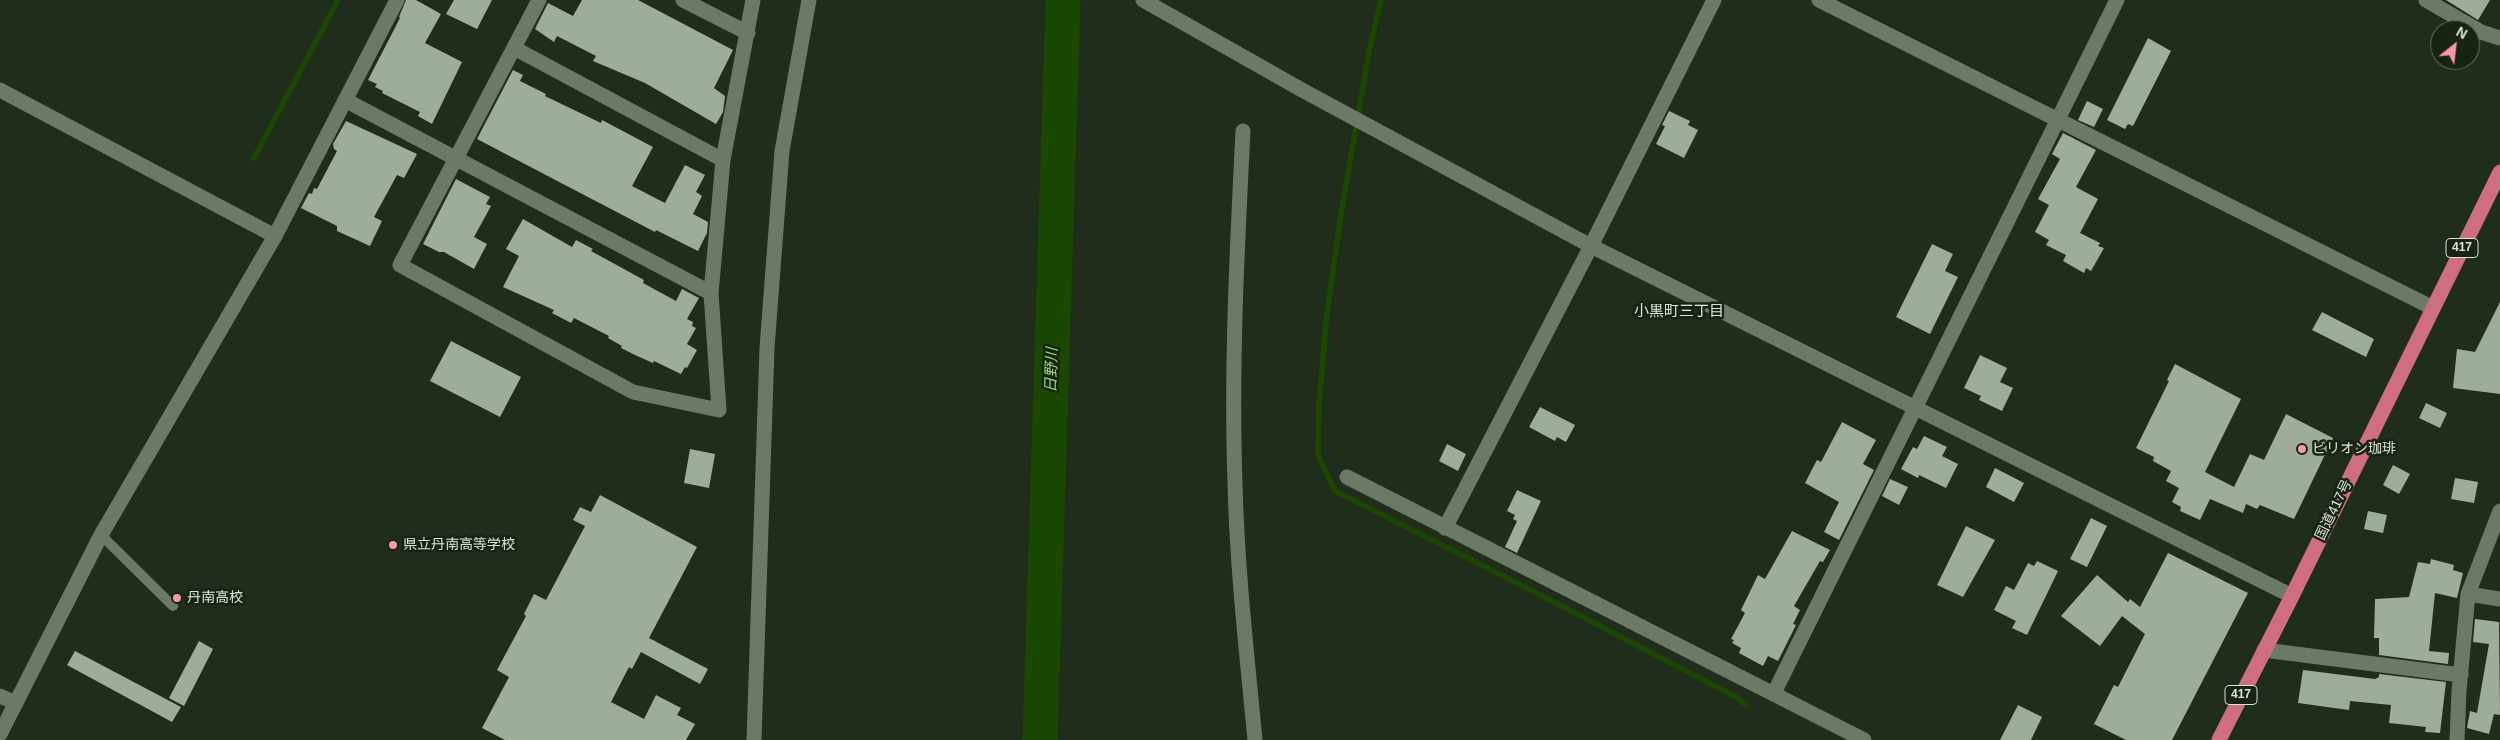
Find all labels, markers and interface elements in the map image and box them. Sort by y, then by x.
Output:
north arrow [2430,20,2480,70]
text: N [2453,23,2470,42]
road number: 417 [2446,238,2478,258]
district label: 小黒町三丁目 [1634,303,1724,321]
water label: 日野川 [1042,347,1062,393]
place label: ビリオン珈琲 [2312,441,2396,457]
marker: ビリオン珈琲 [2296,443,2308,455]
street label: 国道417号 [2312,477,2356,543]
place label: 県立丹南高等学校 [403,537,515,553]
marker: 県立丹南高等学校 [387,539,399,551]
place label: 丹南高校 [187,590,243,606]
marker: 丹南高校 [171,592,183,604]
road number: 417 [2225,686,2257,704]

